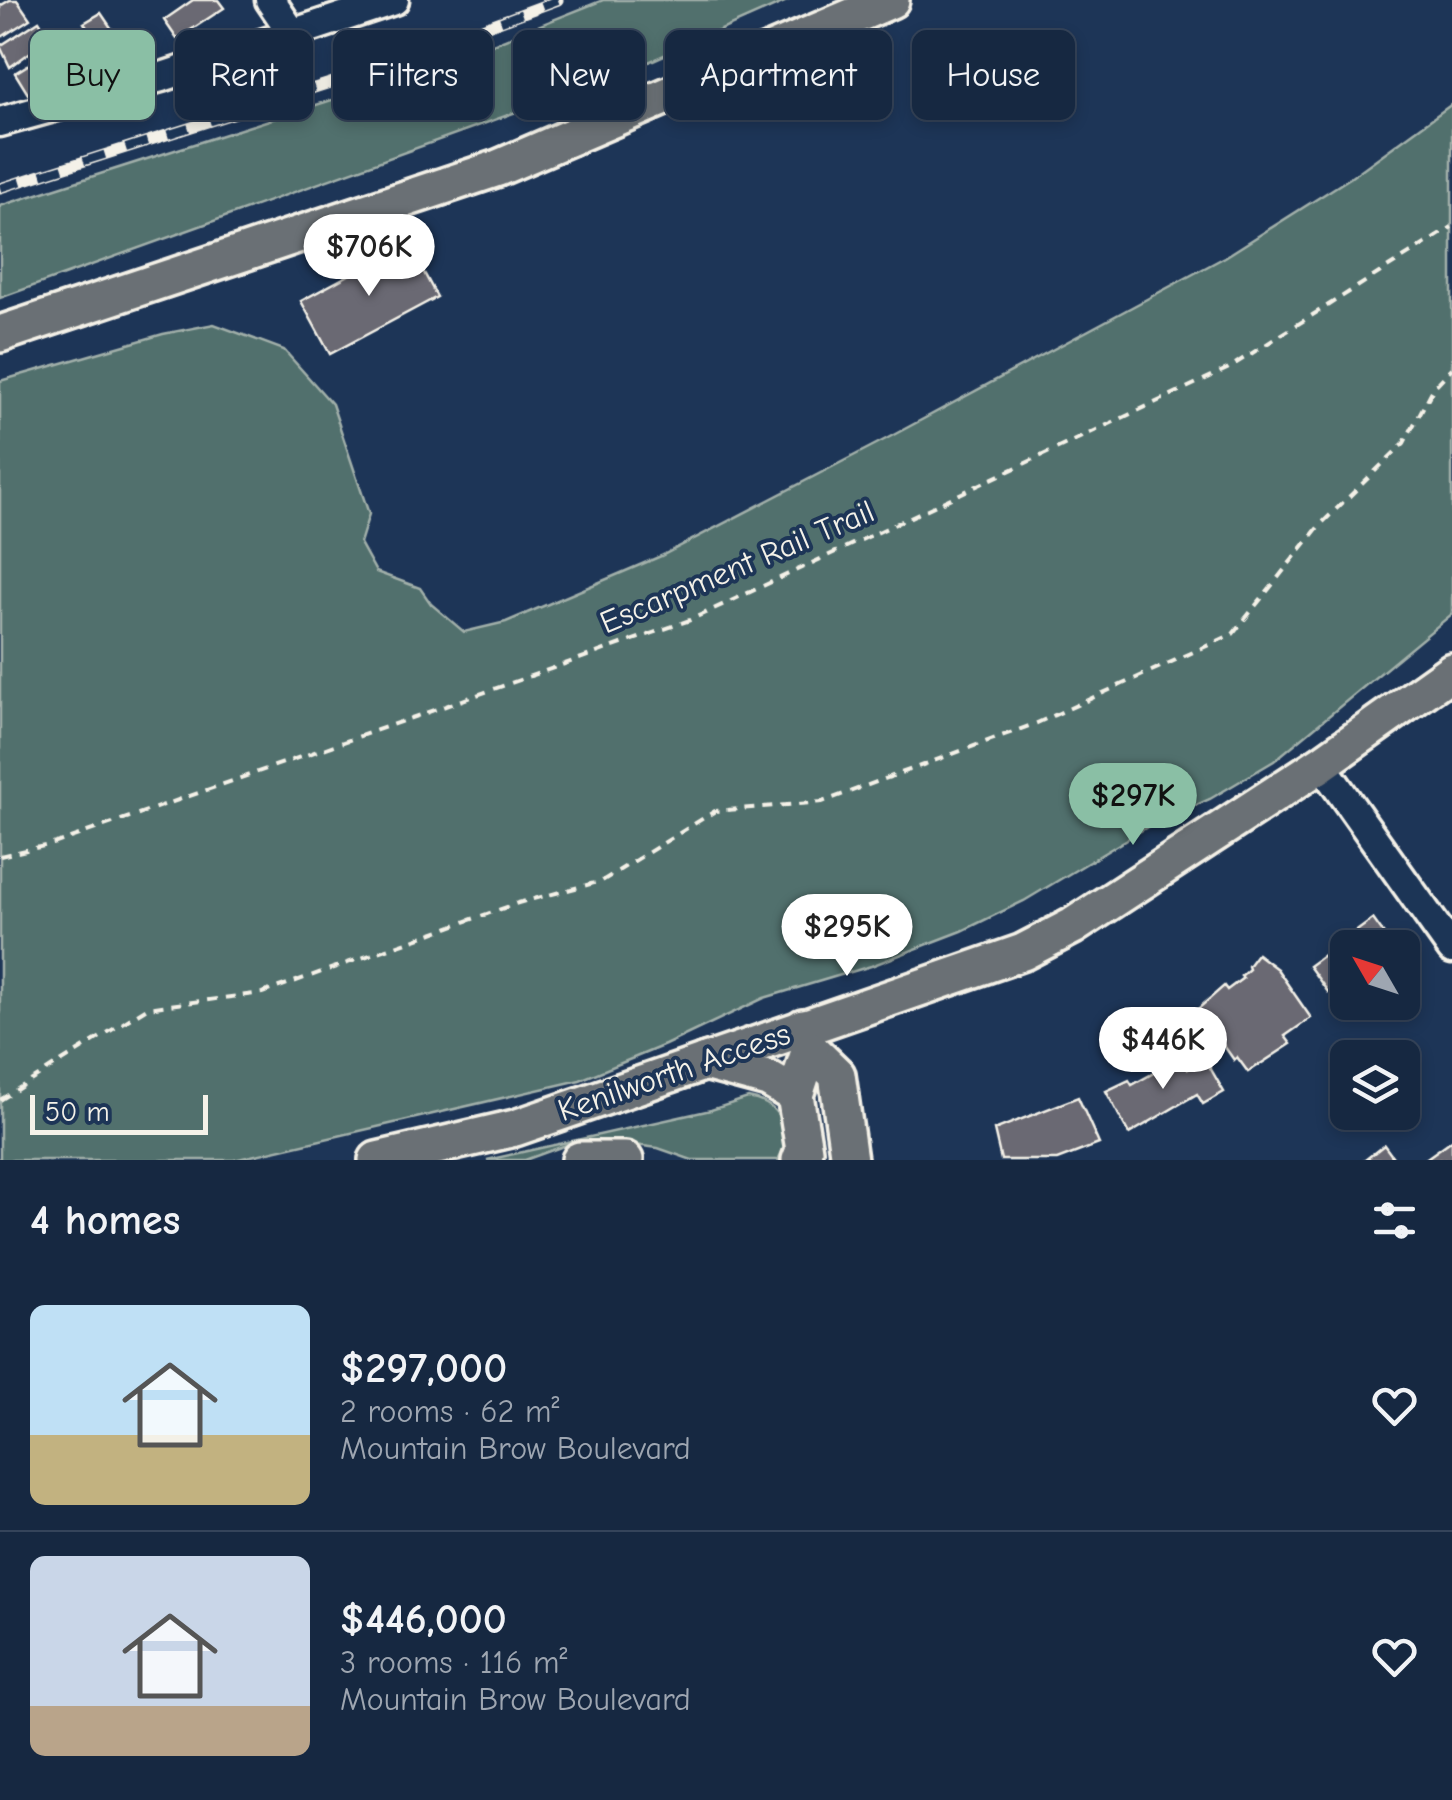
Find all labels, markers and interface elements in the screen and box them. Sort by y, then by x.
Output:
chip: Buy [30,30,155,120]
chip: Rent [175,30,313,120]
chip: Filters [333,30,493,120]
chip: New [513,30,645,120]
chip: Apartment [665,30,892,120]
chip: House [912,30,1075,120]
pin: $706K [299,214,439,299]
text: $706K [326,228,412,265]
street label: Escarpment Rail Trail [594,493,880,641]
pin: $297K [1063,763,1203,848]
text: $297K [1091,777,1175,814]
pin: $295K [777,894,917,979]
text: $295K [804,908,890,945]
north arrow [1330,930,1420,1020]
map controls [1330,930,1420,1130]
pin: $446K [1093,1007,1233,1092]
street label: Kenilworth Access [553,1015,795,1129]
text: $446K [1121,1021,1205,1058]
button: layers [1330,1040,1420,1130]
scale bar [30,1090,208,1134]
text: 50 m [45,1096,110,1128]
icon: filters [1367,1193,1422,1248]
text: 4 homes [30,1196,180,1245]
text: $297,000 [340,1344,507,1393]
icon: home [110,1345,230,1465]
icon: heart [1367,1378,1422,1433]
text: 2 rooms · 62 m² [340,1393,559,1430]
text: Mountain Brow Boulevard [340,1430,691,1467]
text: $446,000 [340,1595,507,1644]
icon: home [110,1596,230,1716]
icon: heart [1367,1629,1422,1684]
text: 3 rooms · 116 m² [340,1644,568,1681]
text: Mountain Brow Boulevard [340,1681,691,1718]

